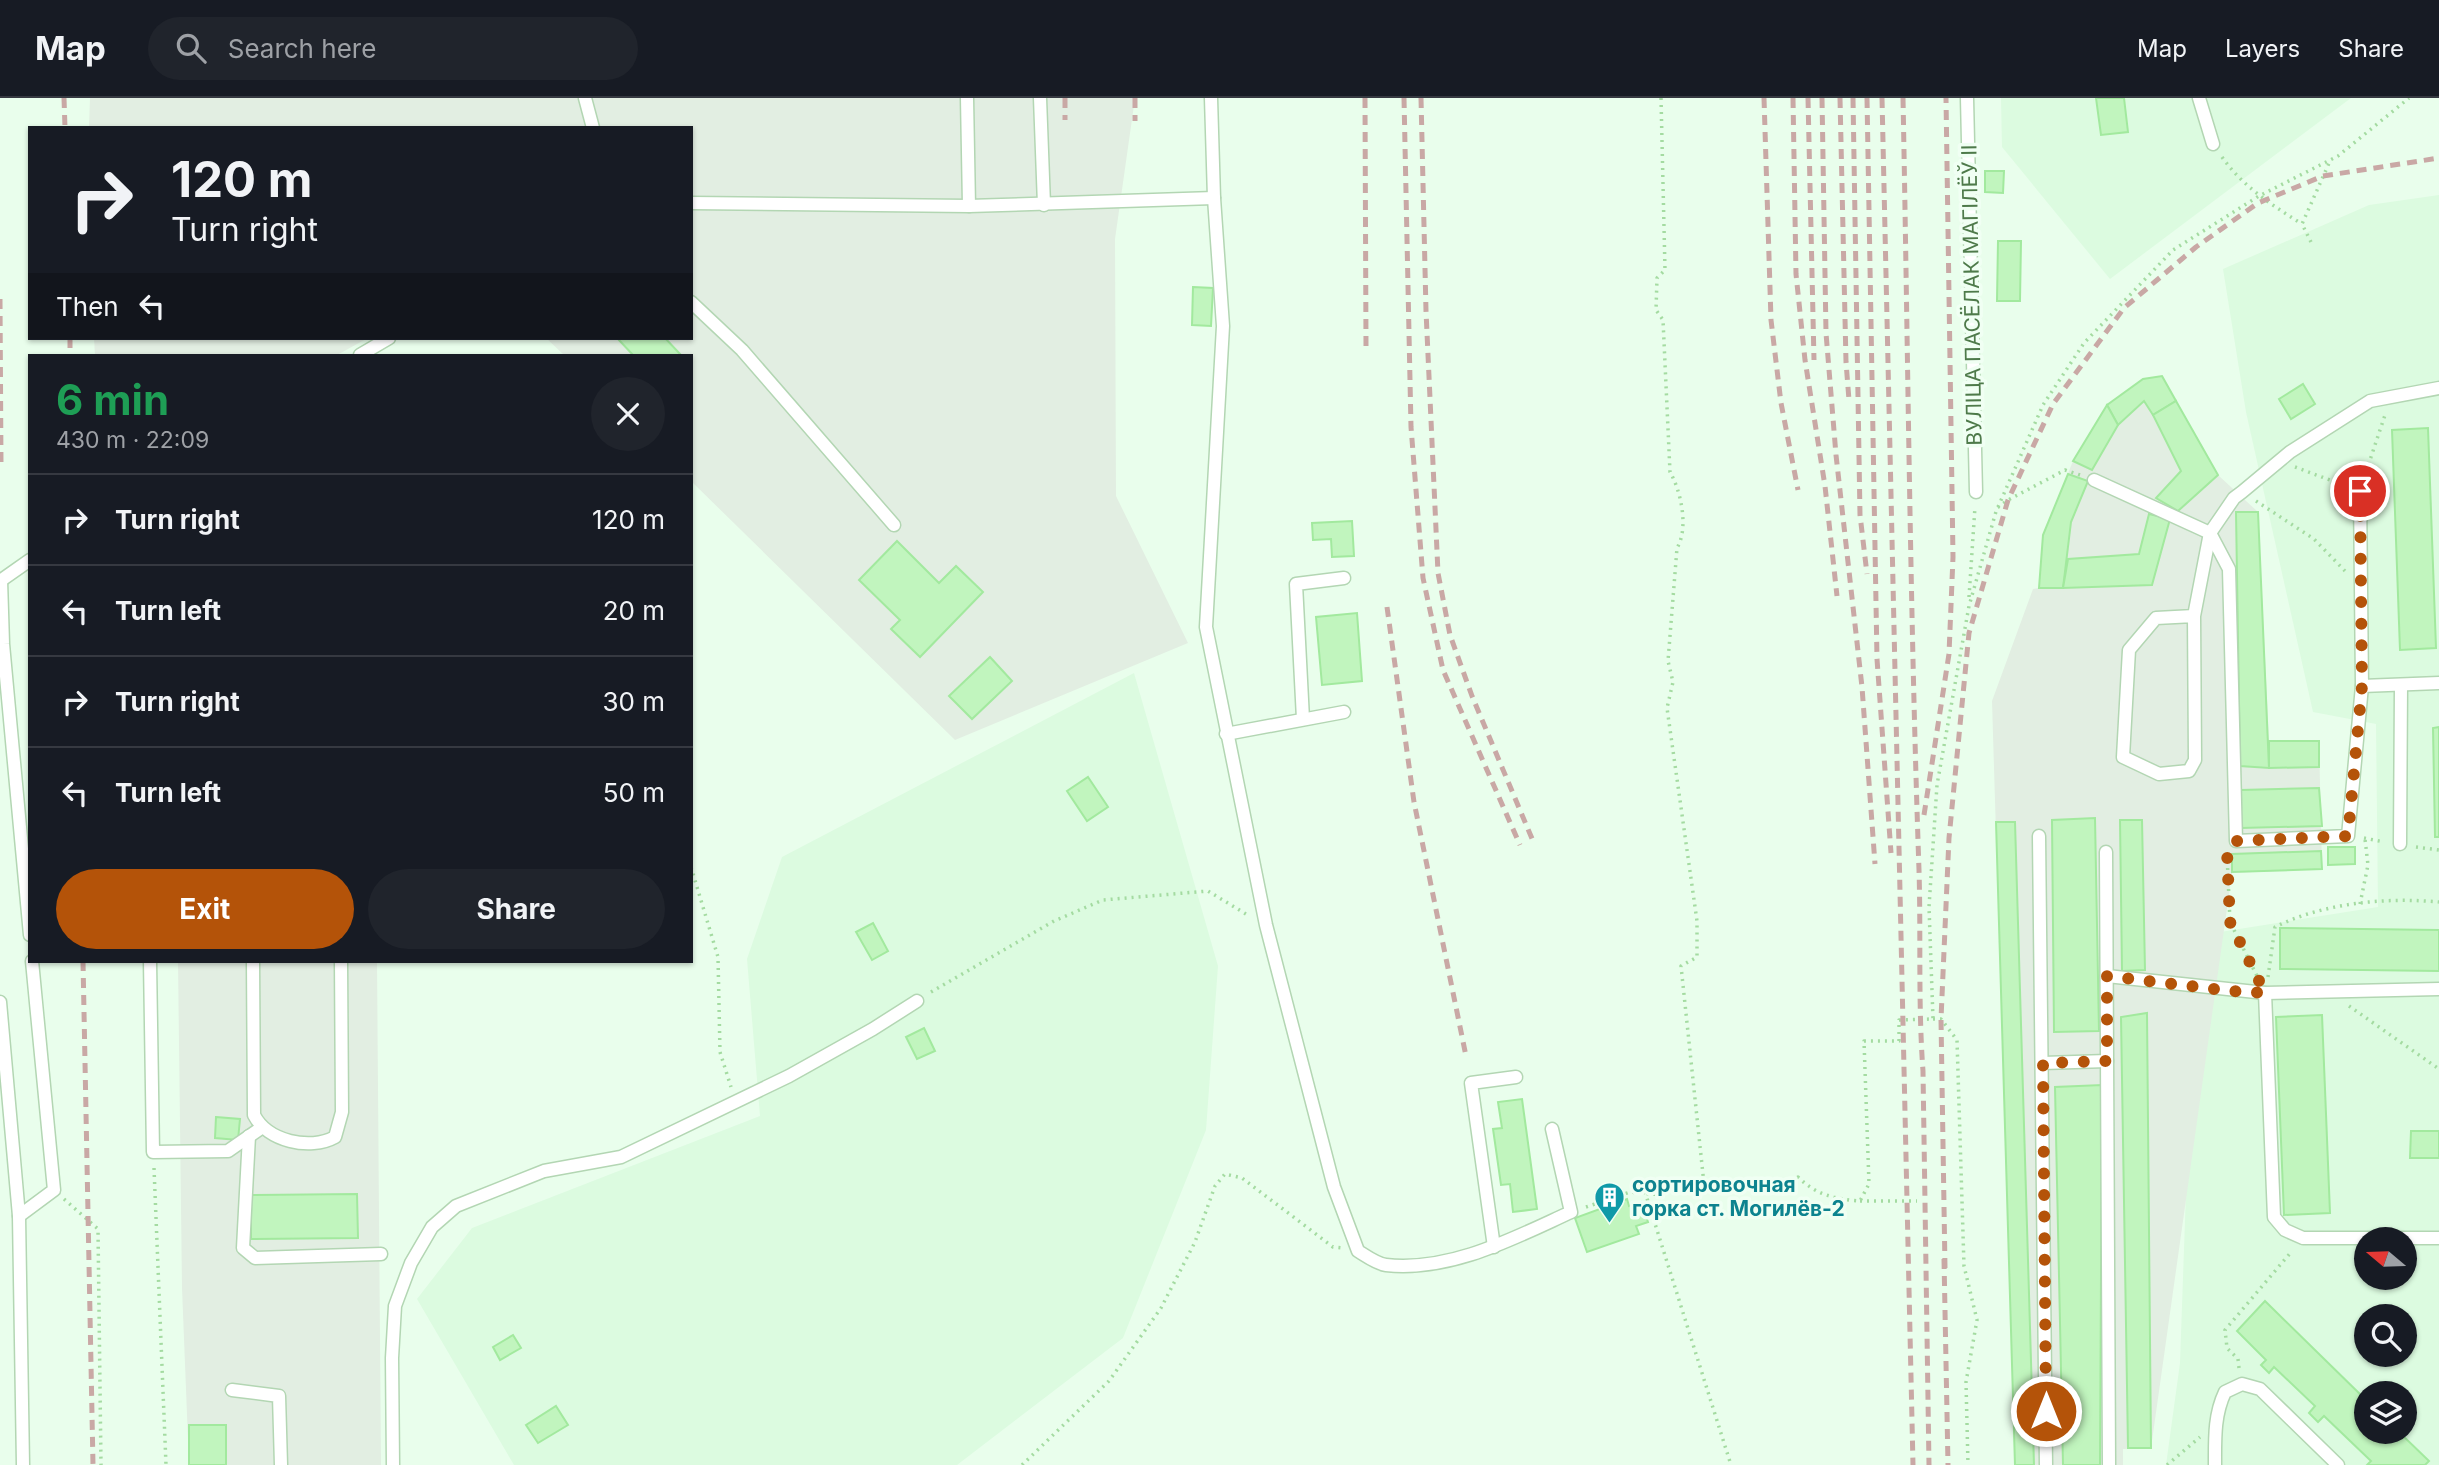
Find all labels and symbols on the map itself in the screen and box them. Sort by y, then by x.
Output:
street label: ВУЛІЦА ПАСЁЛАК МАГІЛЁЎ II [1955,144,1987,446]
pin [2330,461,2390,521]
place label: сортировочная горка ст. Могилёв-2 [1632,1172,1845,1221]
building icon: сортировочная горка ст. Могилёв-2 [1592,1180,1626,1224]
north arrow [2354,1227,2417,1290]
position arrow [2009,1374,2083,1448]

